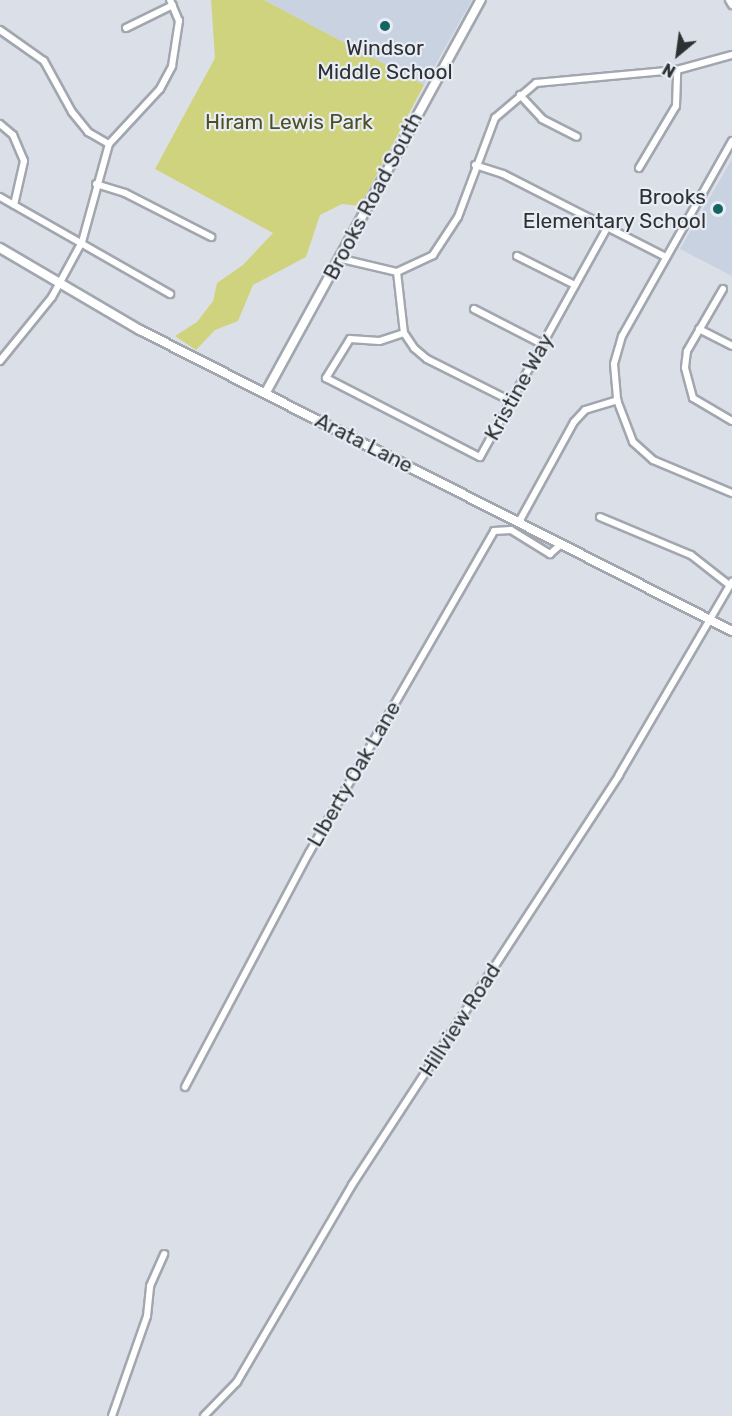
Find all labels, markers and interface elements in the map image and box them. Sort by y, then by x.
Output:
marker: Windsor Middle School [378,19,392,33]
north arrow [648,24,708,84]
place label: Windsor Middle School [317,35,453,85]
text: N [659,59,679,81]
street label: Brooks Road South [318,108,428,284]
park label: Hiram Lewis Park [205,109,373,135]
place label: Brooks Elementary School [522,184,706,234]
marker: Brooks Elementary School [711,202,725,216]
street label: Kristine Way [479,329,559,445]
street label: Arata Lane [311,408,417,478]
street label: LIberty Oak Lane [302,696,406,852]
street label: Hillview Road [414,959,506,1081]

